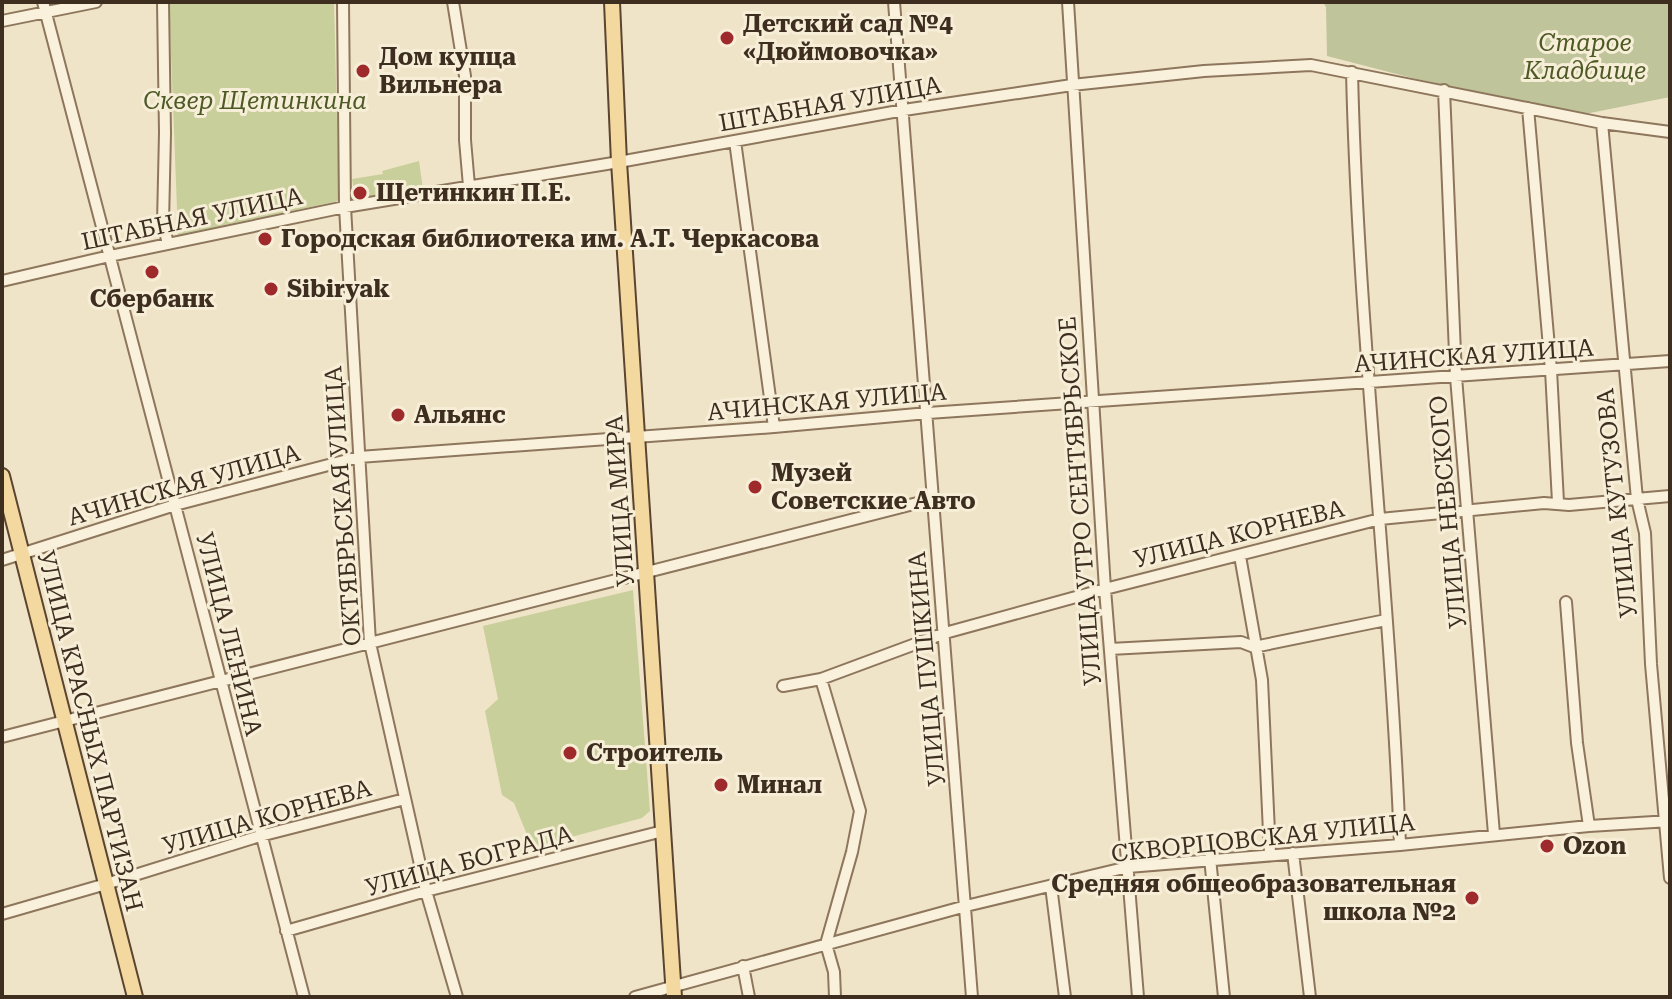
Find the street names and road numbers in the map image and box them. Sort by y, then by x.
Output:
street label: ШТАБНАЯ УЛИЦА [717,71,944,137]
street label: ШТАБНАЯ УЛИЦА [79,182,305,256]
street label: УЛИЦА УТРО СЕНТЯБРЬСКОЕ [1053,315,1107,687]
street label: АЧИНСКАЯ УЛИЦА [1353,334,1595,378]
street label: ОКТЯБРЬСКАЯ УЛИЦА [319,365,367,647]
street label: АЧИНСКАЯ УЛИЦА [706,378,948,426]
street label: УЛИЦА КУТУЗОВА [1591,387,1643,619]
street label: УЛИЦА НЕВСКОГО [1424,394,1472,630]
street label: УЛИЦА МИРА [600,414,640,588]
street label: АЧИНСКАЯ УЛИЦА [65,438,303,532]
street label: УЛИЦА КОРНЕВА [1131,494,1347,574]
street label: УЛИЦА ЛЕНИНА [190,529,268,739]
street label: УЛИЦА КРАСНЫХ ПАРТИЗАН [32,548,148,914]
street label: УЛИЦА ПУШКИНА [903,550,951,787]
street label: УЛИЦА КОРНЕВА [159,774,375,860]
street label: СКВОРЦОВСКАЯ УЛИЦА [1110,808,1417,868]
street label: УЛИЦА БОГРАДА [362,820,576,902]

